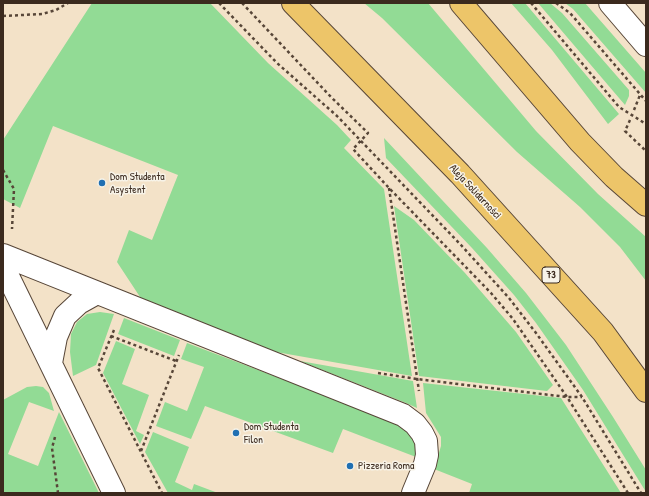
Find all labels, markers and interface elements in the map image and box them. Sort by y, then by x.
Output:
street label: Aleja Solidarności [446,162,504,222]
place label: Dom Studenta Asystent [110,170,165,196]
marker: Dom Studenta Asystent [97,178,107,188]
road number: 73 [542,267,560,283]
place label: Dom Studenta Filon [244,420,299,446]
marker: Dom Studenta Filon [231,428,241,438]
place label: Pizzeria Roma [358,459,414,473]
marker: Pizzeria Roma [345,461,355,471]

